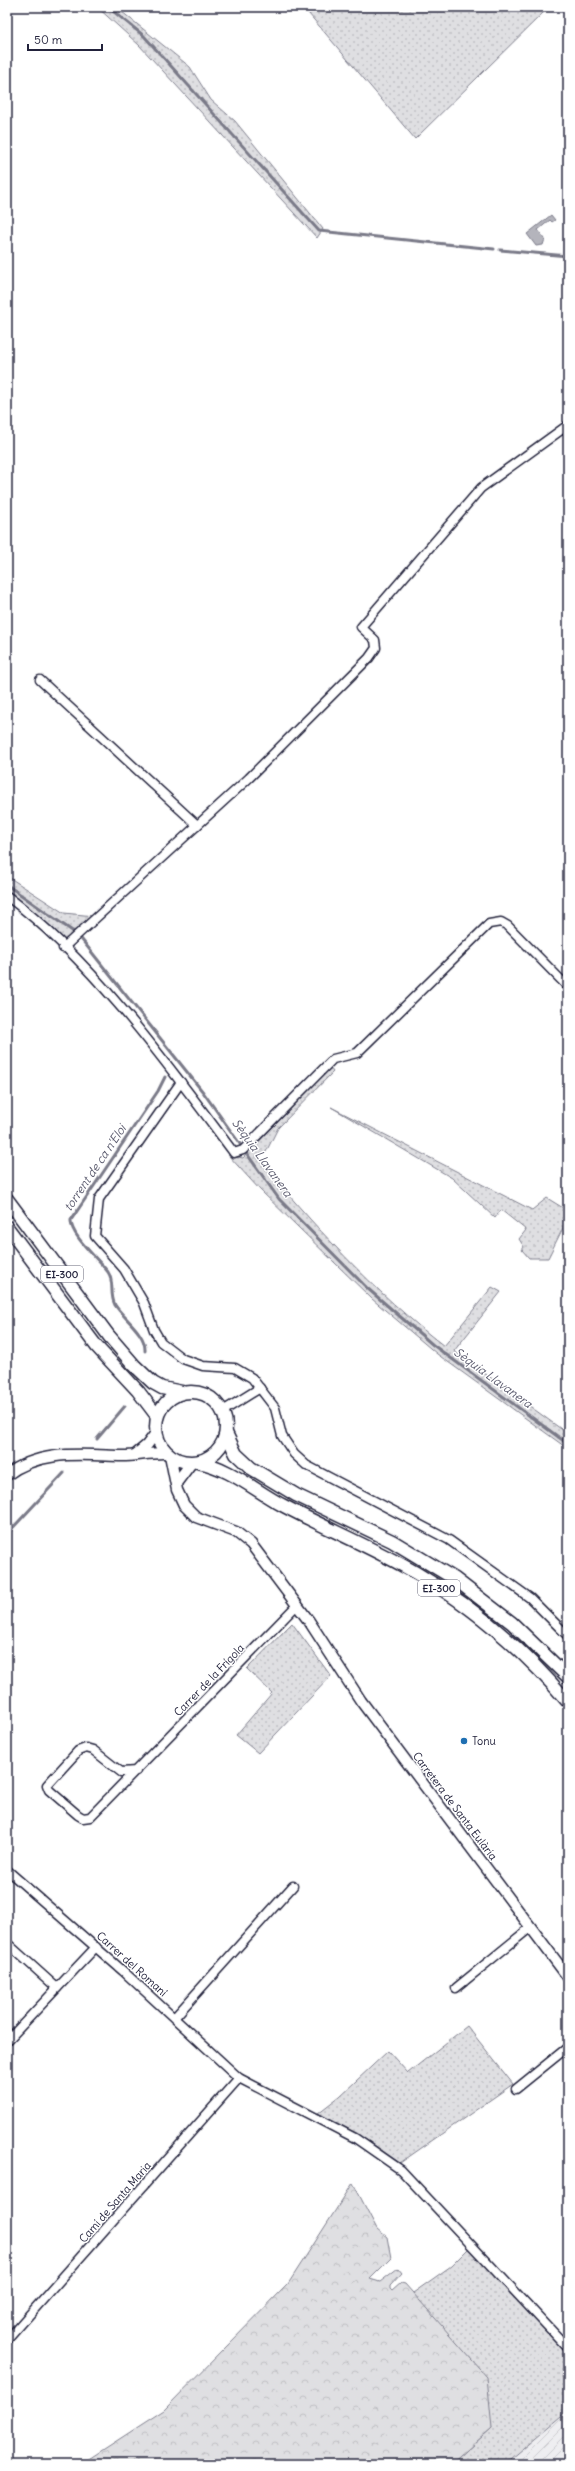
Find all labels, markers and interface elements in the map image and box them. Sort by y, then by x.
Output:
scale bar [28,26,102,52]
text: 50 m [34,32,63,47]
water label: Sèquia Llavanera [229,1116,296,1201]
water label: torrent de ca n'Eloi [60,1121,130,1214]
road number: EI-300 [41,1266,83,1282]
water label: Sèquia Llavanera [451,1344,536,1412]
road number: EI-300 [418,1580,460,1596]
street label: Carrer de la Frígola [171,1641,247,1719]
place label: Tonu [472,1734,497,1748]
marker: Tonu [459,1736,469,1746]
street label: Carretera de Santa Eulària [410,1749,500,1863]
street label: Carrer del Romaní [94,1929,171,2000]
street label: Camí de Santa Maria [76,2159,154,2245]

